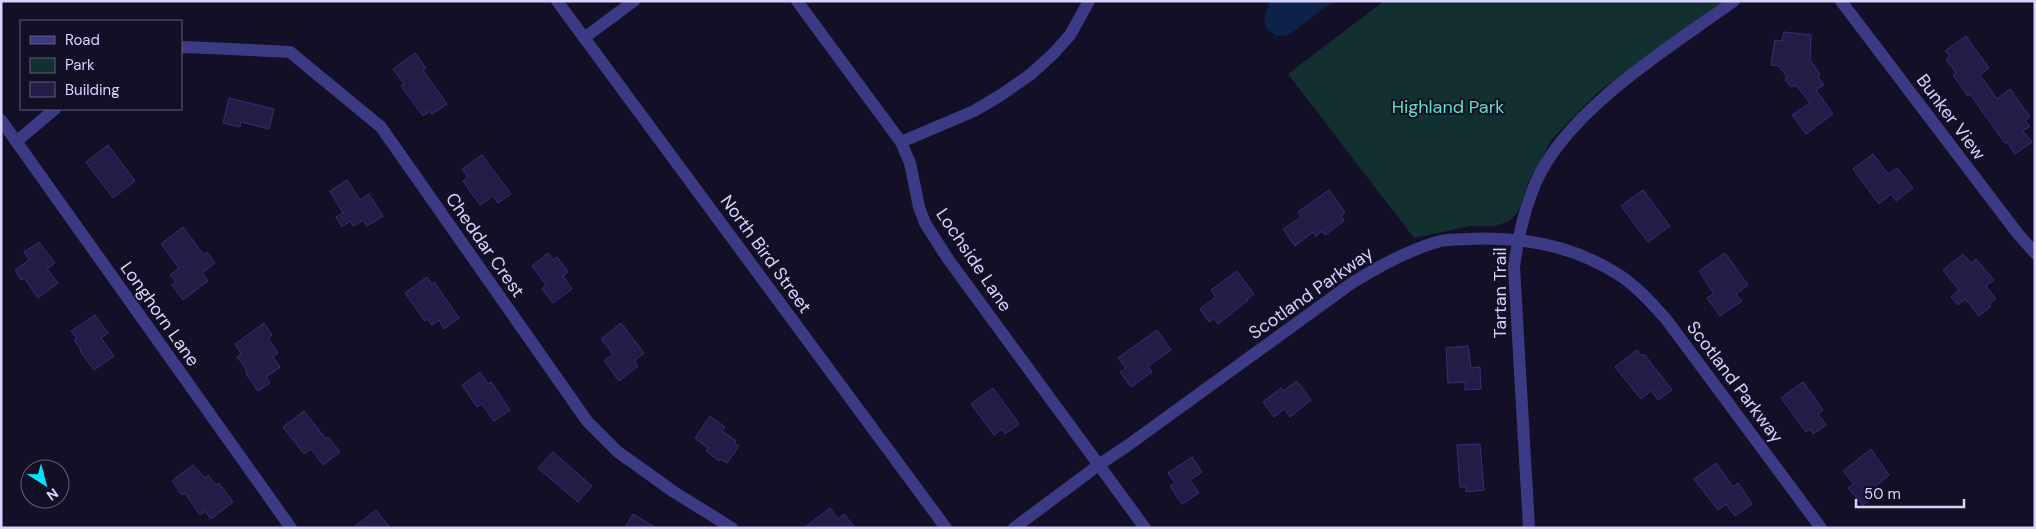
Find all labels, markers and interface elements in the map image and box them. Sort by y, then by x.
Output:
legend [20,20,182,110]
text: Road [65,30,100,50]
text: Park [65,55,95,75]
street label: Bunker View [1911,69,1991,165]
text: Building [65,80,120,100]
park label: Highland Park [1392,95,1504,119]
street label: Cheddar Crest [440,188,530,302]
street label: North Bird Street [715,190,817,318]
street label: Lochside Lane [931,204,1017,316]
street label: Scotland Parkway [1244,241,1378,345]
street label: Tartan Trail [1488,247,1512,339]
street label: Longhorn Lane [115,257,205,371]
street label: Scotland Parkway [1681,316,1789,448]
north arrow [20,459,70,509]
scale bar [1856,476,1964,508]
text: N [43,484,62,505]
text: 50 m [1864,484,1901,504]

